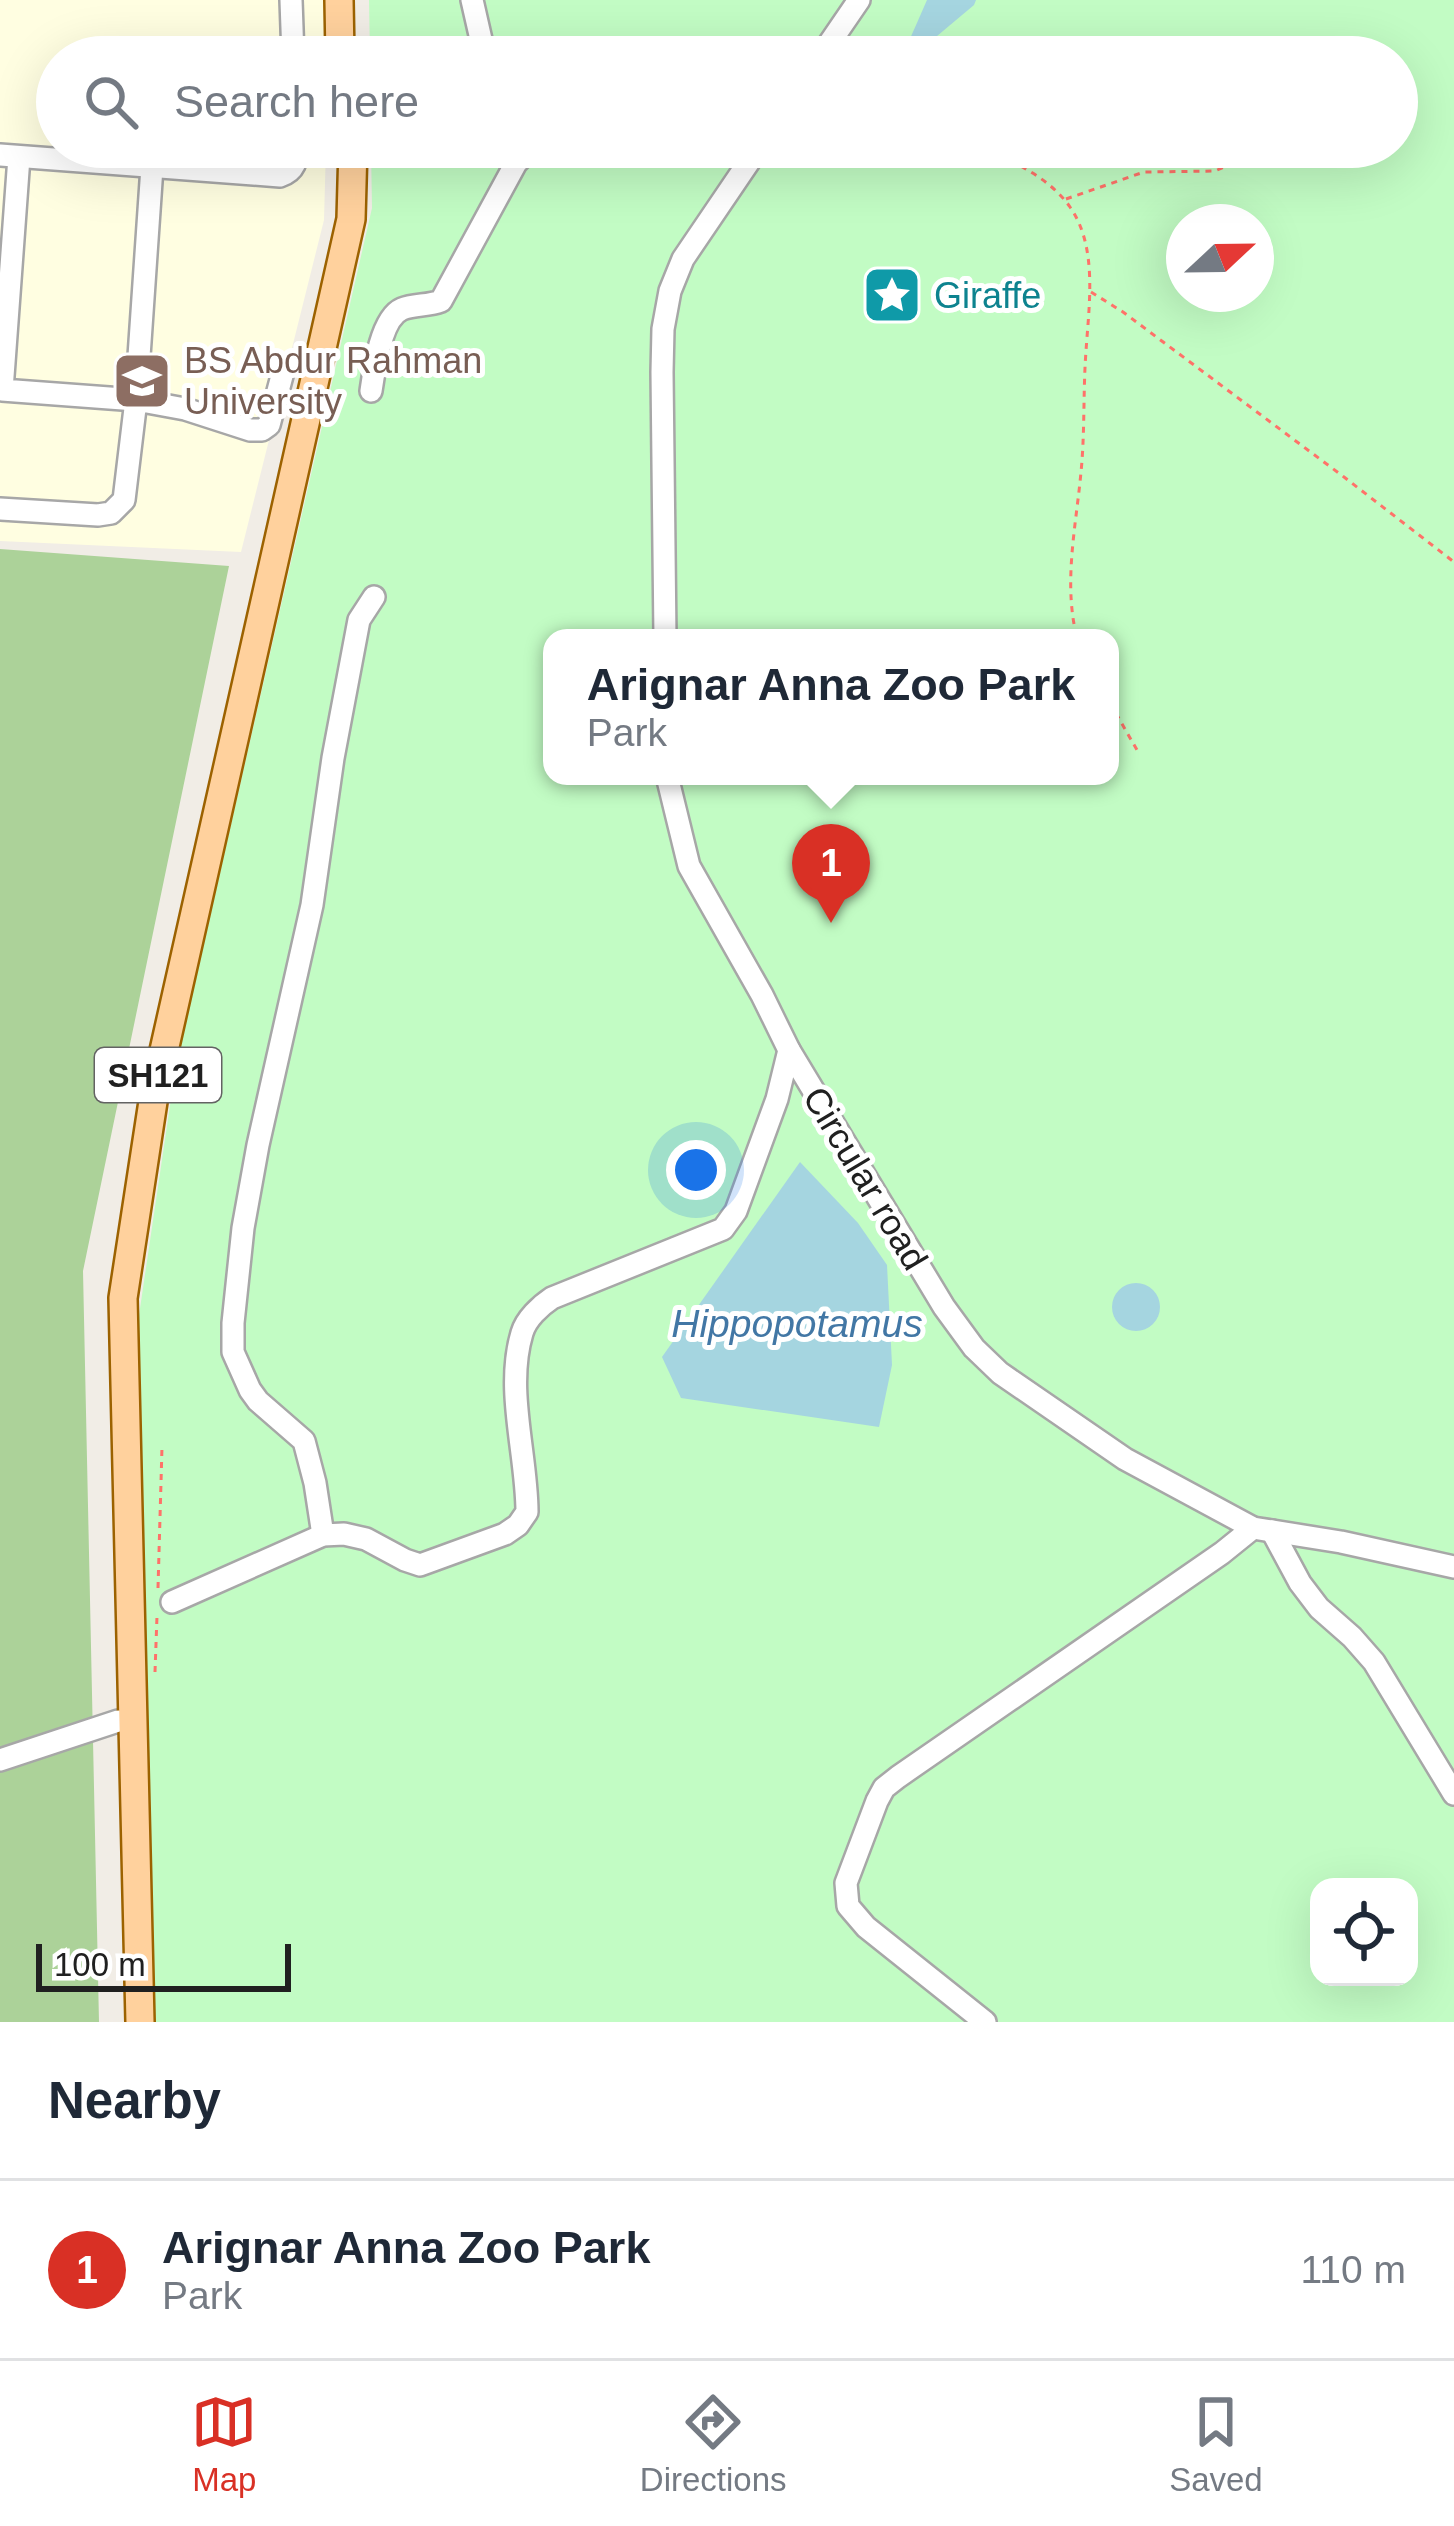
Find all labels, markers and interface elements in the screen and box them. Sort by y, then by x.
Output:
search box [36,36,1418,168]
icon: search [78,69,144,135]
text: Search here [174,76,419,127]
north arrow [1166,204,1274,312]
place icon: Giraffe [861,264,923,326]
place label: Giraffe [934,275,1041,316]
place label: BS Abdur Rahman University [184,340,482,422]
school or university icon: BS Abdur Rahman University [111,350,173,412]
popup [543,629,1119,785]
text: Arignar Anna Zoo Park [587,659,1075,710]
text: Park [587,711,667,754]
pin: 1 [792,824,870,923]
road number: SH121 [95,1048,221,1102]
street label: Circular road [795,1079,936,1277]
your location [666,1140,726,1200]
water label: Hippopotamus [671,1302,923,1345]
map controls [1310,1878,1418,1986]
button: locate [1310,1878,1418,1986]
scale bar [36,1938,291,1991]
text: 100 m [54,1946,146,1983]
text: Nearby [48,2072,221,2129]
text: Arignar Anna Zoo Park [162,2222,650,2273]
text: 1 [76,2248,98,2291]
text: 110 m [1301,2248,1406,2291]
text: Park [162,2274,242,2317]
tab: Map [191,2389,257,2499]
tab: Directions [640,2389,787,2499]
tab: Saved [1169,2389,1263,2499]

